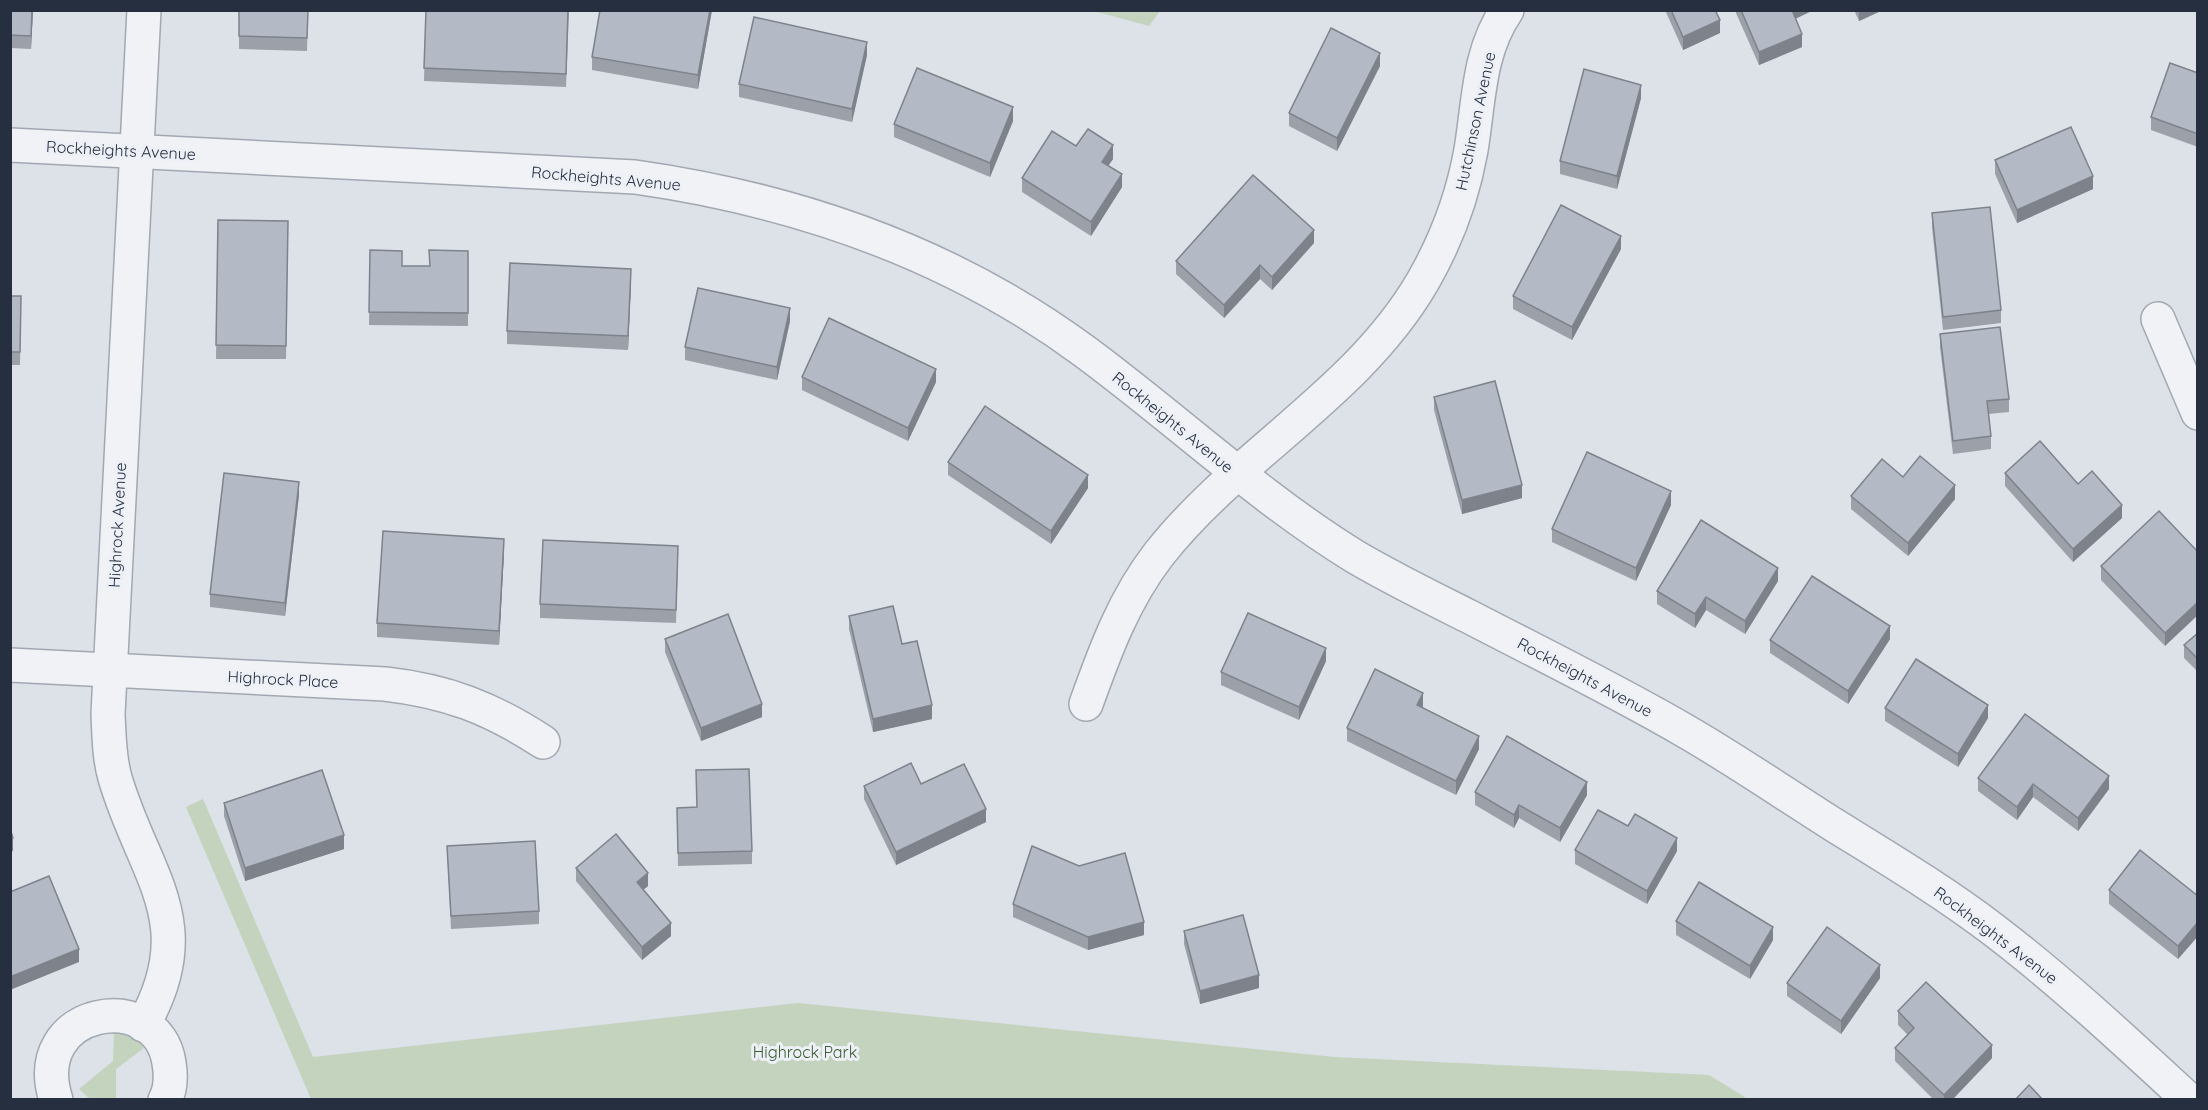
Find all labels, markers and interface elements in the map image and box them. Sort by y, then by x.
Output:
street label: Hutchinson Avenue [1451,50,1499,192]
street label: Rockheights Avenue [46,136,196,164]
street label: Rockheights Avenue [530,161,682,195]
street label: Rockheights Avenue [1108,367,1238,477]
street label: Highrock Avenue [104,462,130,588]
street label: Rockheights Avenue [1514,633,1656,721]
street label: Highrock Place [227,666,339,692]
street label: Rockheights Avenue [1930,882,2062,988]
park label: Highrock Park [753,1042,857,1062]

